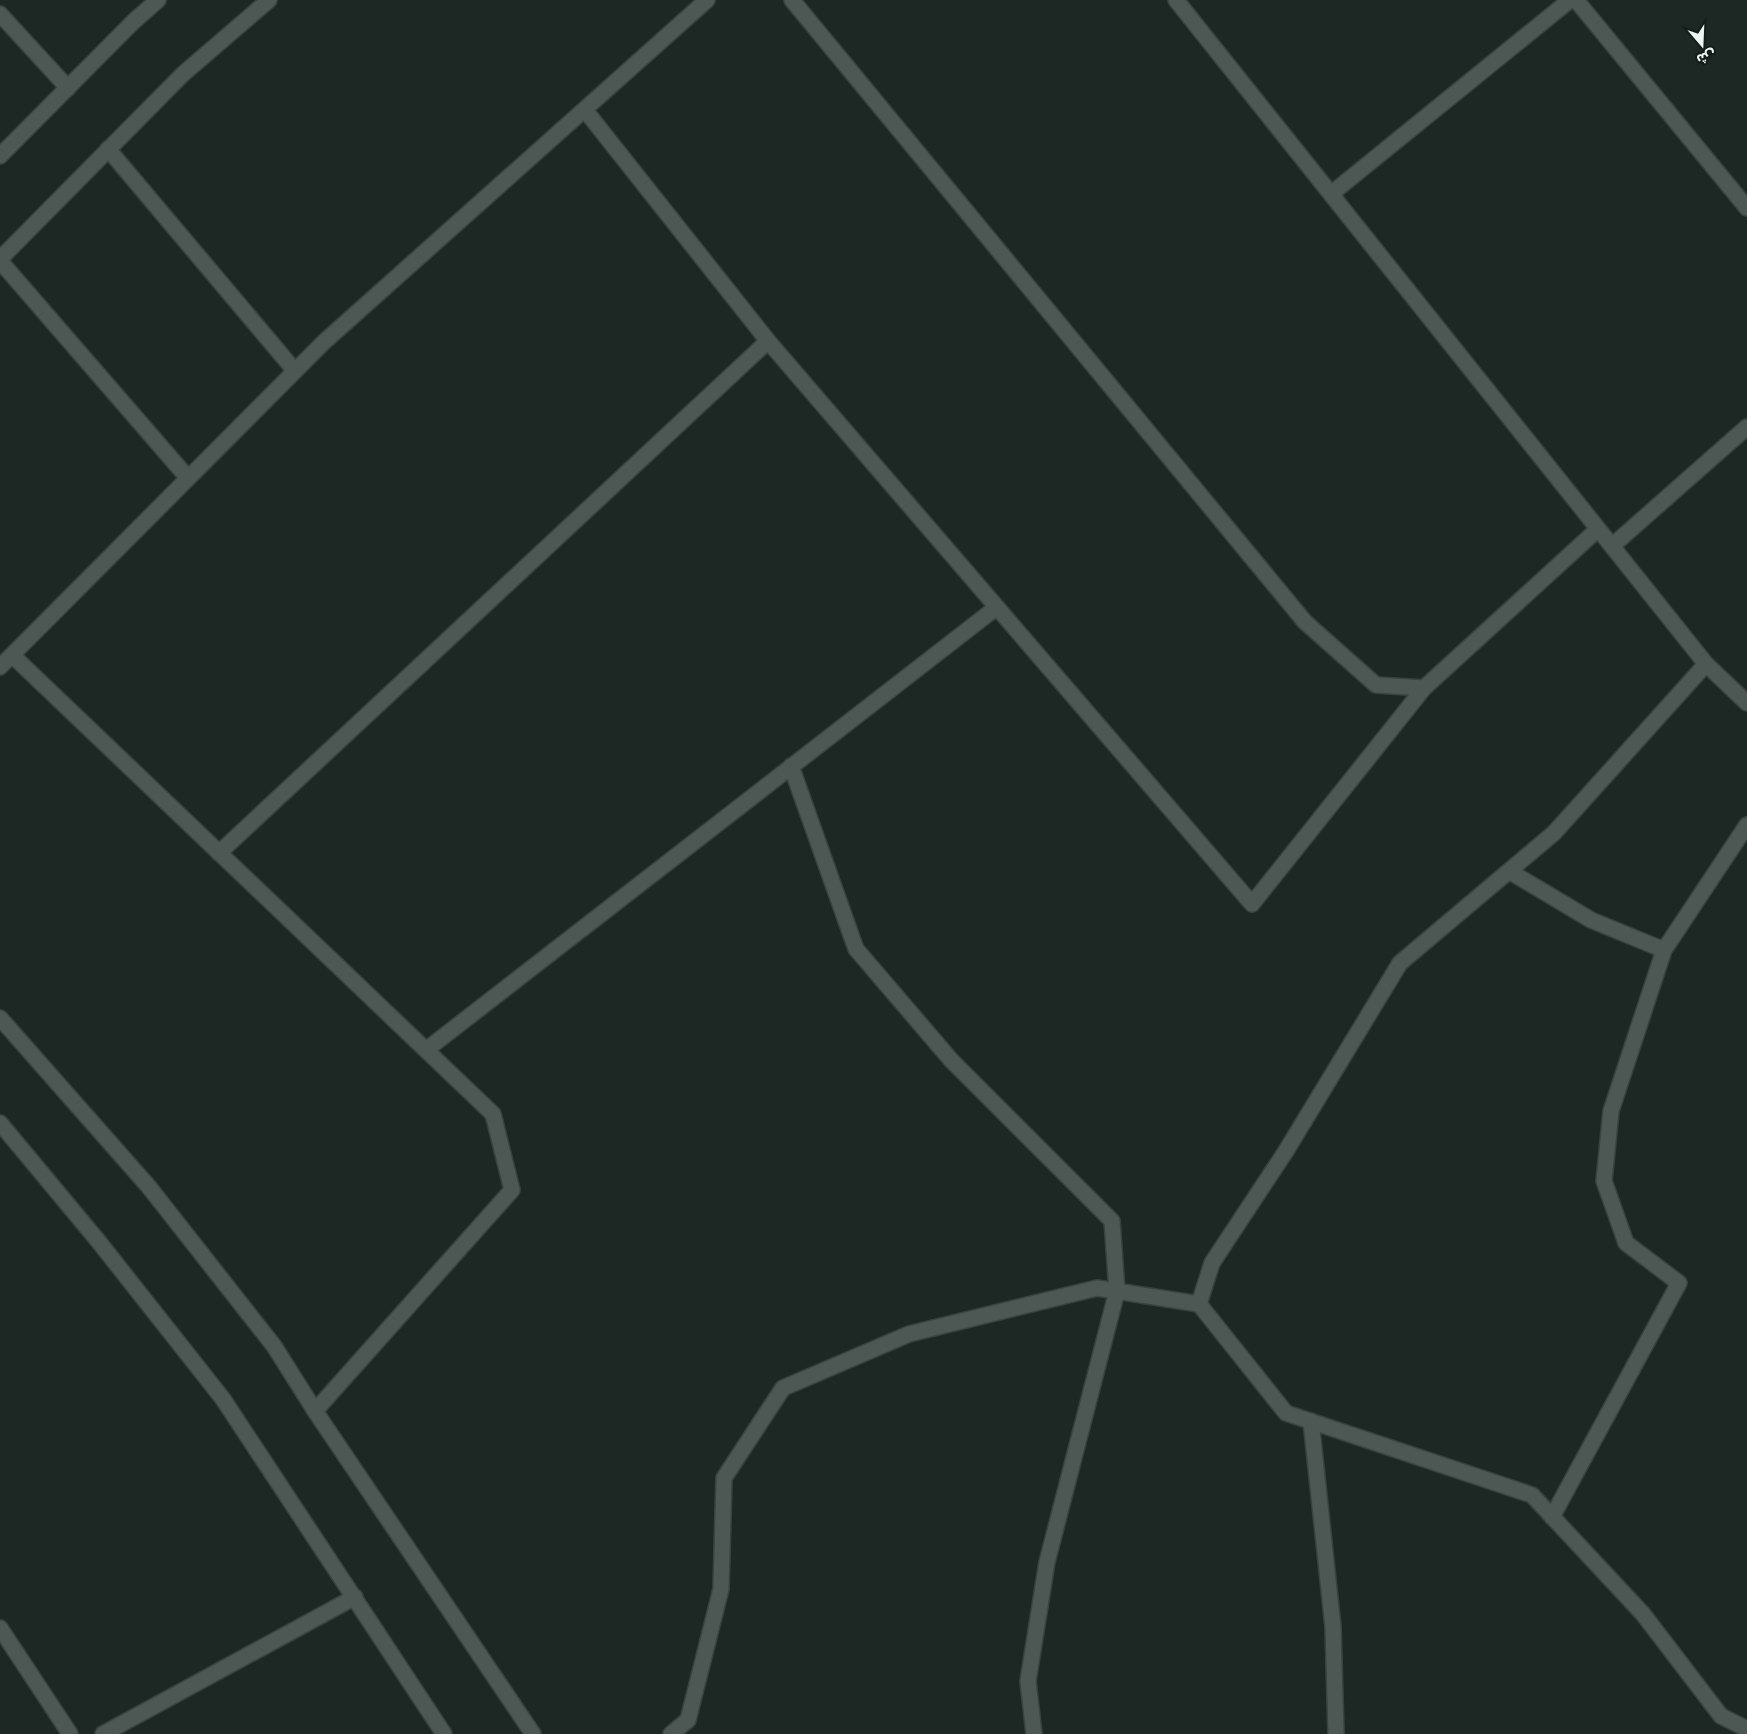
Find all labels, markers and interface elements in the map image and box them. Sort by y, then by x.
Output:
north arrow [1677,20,1727,70]
text: ش [1694,45,1719,71]

